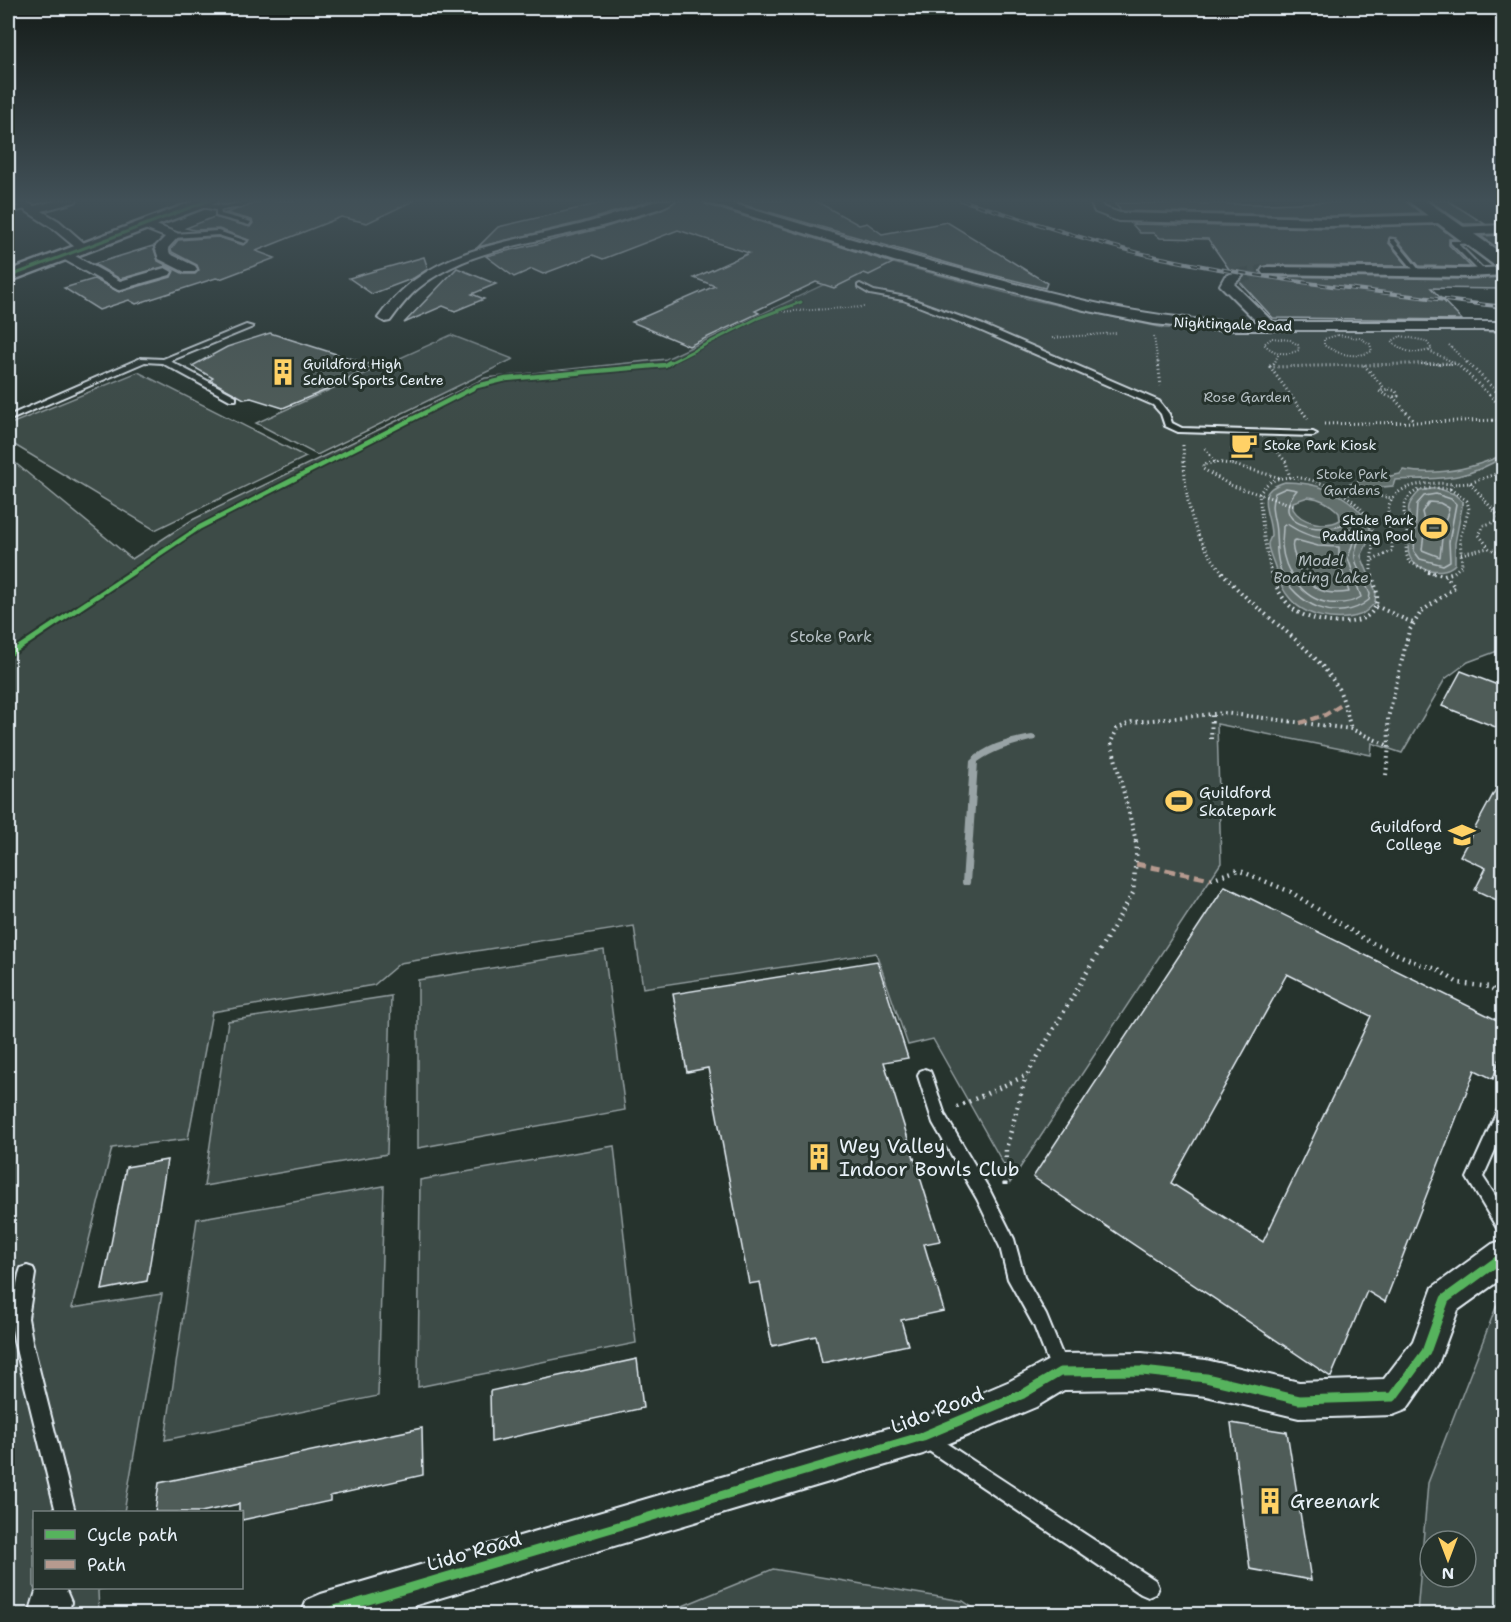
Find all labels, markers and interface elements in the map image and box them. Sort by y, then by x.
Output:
street label: Nightingale Road [1173,313,1293,335]
place label: Guildford High School Sports Centre [303,355,444,389]
building icon: Guildford High School Sports Centre [268,357,298,387]
park label: Rose Garden [1203,388,1291,406]
cafe icon: Stoke Park Kiosk [1229,430,1259,460]
place label: Stoke Park Kiosk [1264,436,1377,454]
park label: Stoke Park Gardens [1316,465,1388,499]
place label: Stoke Park Paddling Pool [1322,511,1415,545]
sports icon: Stoke Park Paddling Pool [1419,513,1449,543]
water label: Model Boating Lake [1273,551,1369,588]
park label: Stoke Park [790,626,872,647]
place label: Guildford Skatepark [1199,782,1277,821]
sports icon: Guildford Skatepark [1164,786,1194,816]
place label: Guildford College [1370,816,1442,855]
school or university icon: Guildford College [1447,820,1477,850]
place label: Wey Valley Indoor Bowls Club [839,1133,1020,1182]
building icon: Wey Valley Indoor Bowls Club [804,1142,834,1172]
street label: Lido Road [887,1380,987,1440]
building icon: Greenark [1255,1486,1285,1516]
place label: Greenark [1290,1488,1380,1514]
legend [33,1511,243,1589]
text: Cycle path [87,1523,178,1547]
street label: Lido Road [424,1525,525,1577]
north arrow [1418,1529,1478,1589]
text: Path [87,1553,126,1577]
text: N [1442,1563,1454,1584]

